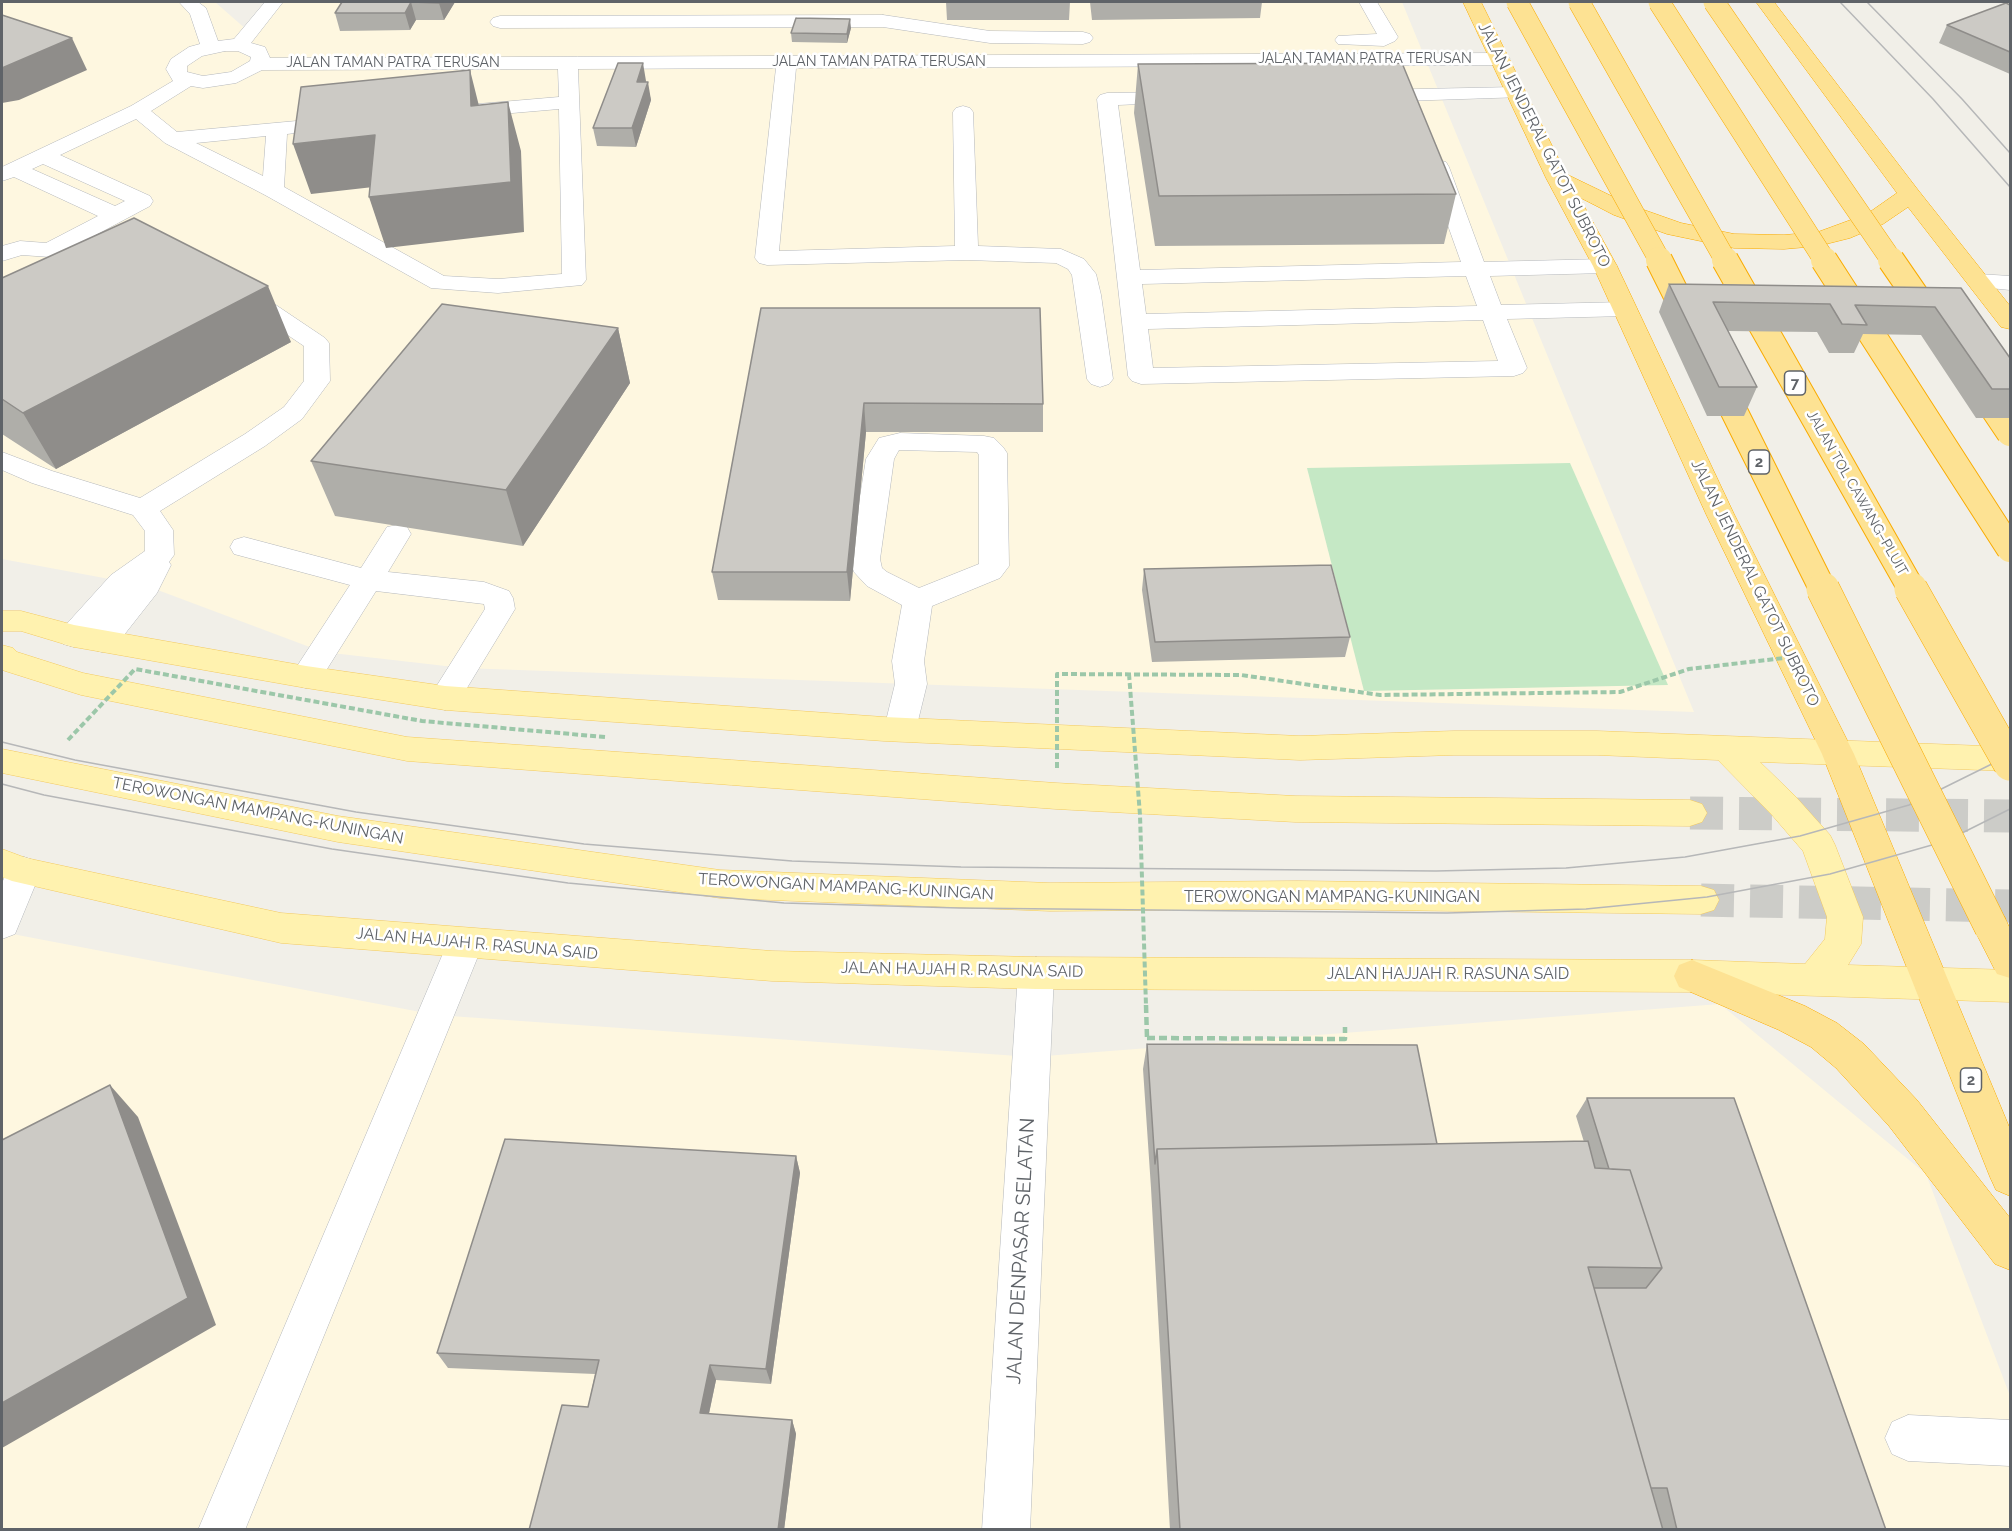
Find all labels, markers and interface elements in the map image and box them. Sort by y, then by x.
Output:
street label: JALAN JENDERAL GATOT SUBROTO [1474,19,1614,271]
street label: JALAN TAMAN PATRA TERUSAN [1258,51,1472,67]
street label: JALAN TAMAN PATRA TERUSAN [772,54,986,70]
street label: JALAN TAMAN PATRA TERUSAN [286,55,500,71]
road number: 7 [1784,371,1806,395]
street label: JALAN TOL CAWANG–PLUIT [1803,408,1911,578]
road number: 2 [1748,450,1770,474]
street label: JALAN JENDERAL GATOT SUBROTO [1687,456,1823,710]
street label: TEROWONGAN MAMPANG-KUNINGAN [111,773,405,849]
street label: TEROWONGAN MAMPANG-KUNINGAN [698,870,994,904]
street label: TEROWONGAN MAMPANG-KUNINGAN [1184,887,1480,907]
street label: JALAN HAJJAH R. RASUNA SAID [355,924,599,964]
street label: JALAN HAJJAH R. RASUNA SAID [841,958,1083,982]
street label: JALAN HAJJAH R. RASUNA SAID [1327,964,1569,984]
road number: 2 [1960,1068,1982,1092]
street label: JALAN DENPASAR SELATAN [1002,1117,1040,1385]

